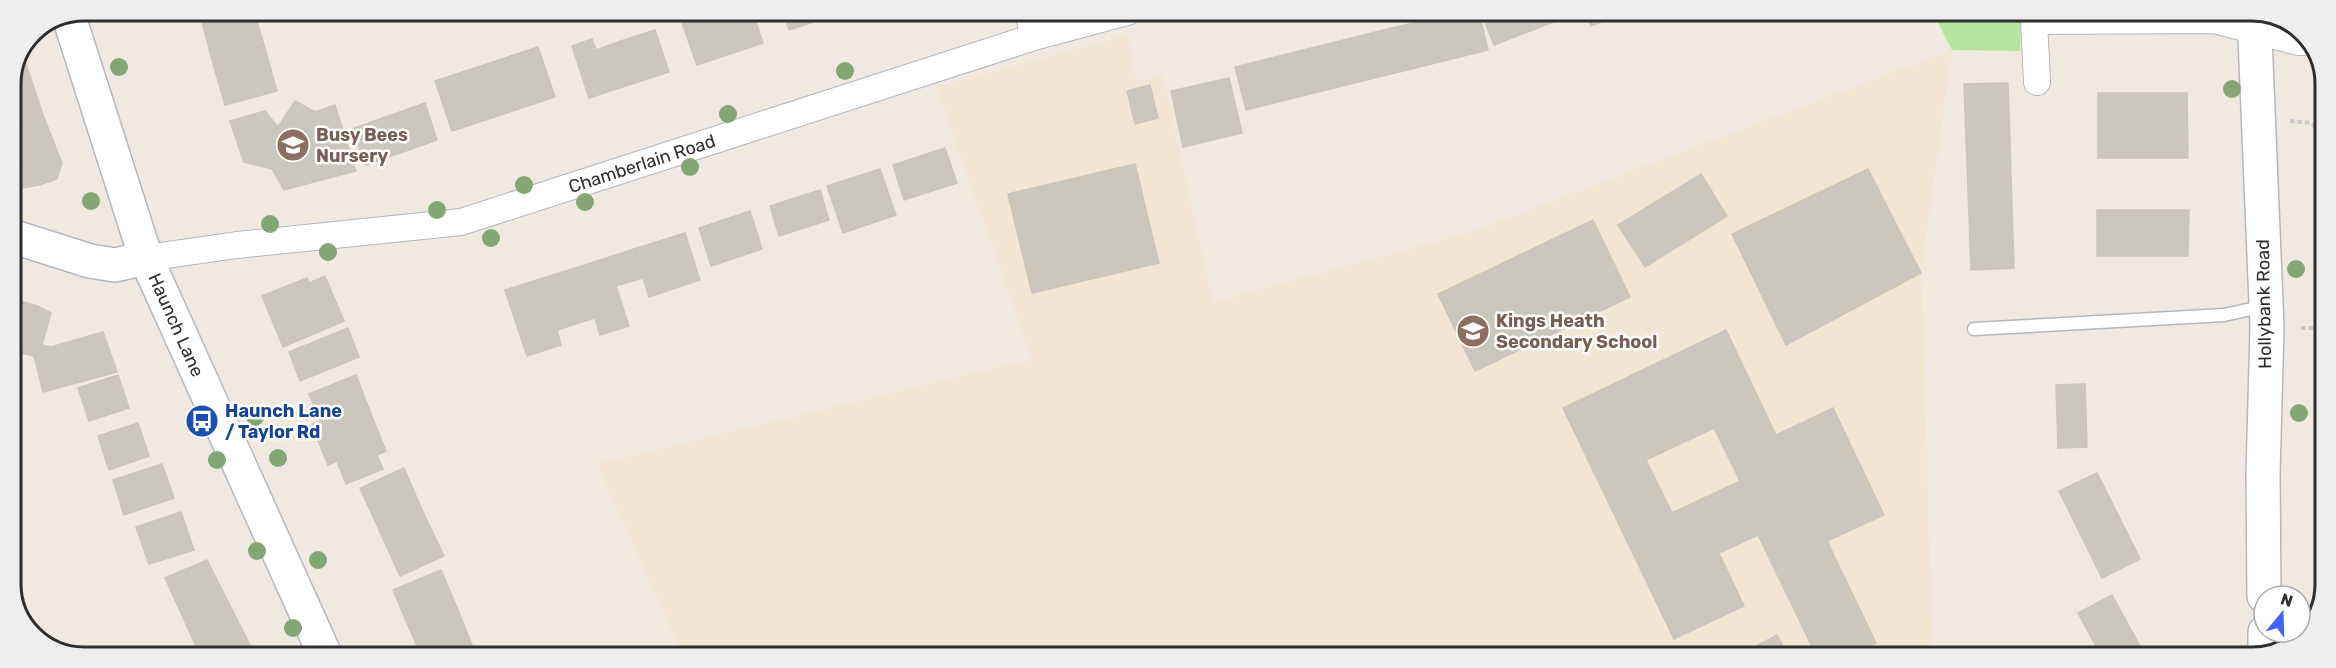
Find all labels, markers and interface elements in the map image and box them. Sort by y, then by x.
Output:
place label: Busy Bees Nursery [316,124,408,167]
school or university icon: Busy Bees Nursery [275,127,311,163]
street label: Chamberlain Road [566,130,718,198]
street label: Hollybank Road [2252,239,2276,369]
street label: Haunch Lane [143,270,209,380]
place label: Kings Heath Secondary School [1496,310,1658,353]
school or university icon: Kings Heath Secondary School [1455,313,1491,349]
place label: Haunch Lane / Taylor Rd [225,400,342,443]
bus stop icon: Haunch Lane / Taylor Rd [184,403,220,439]
north arrow [2252,584,2312,644]
text: N [2278,589,2295,611]

